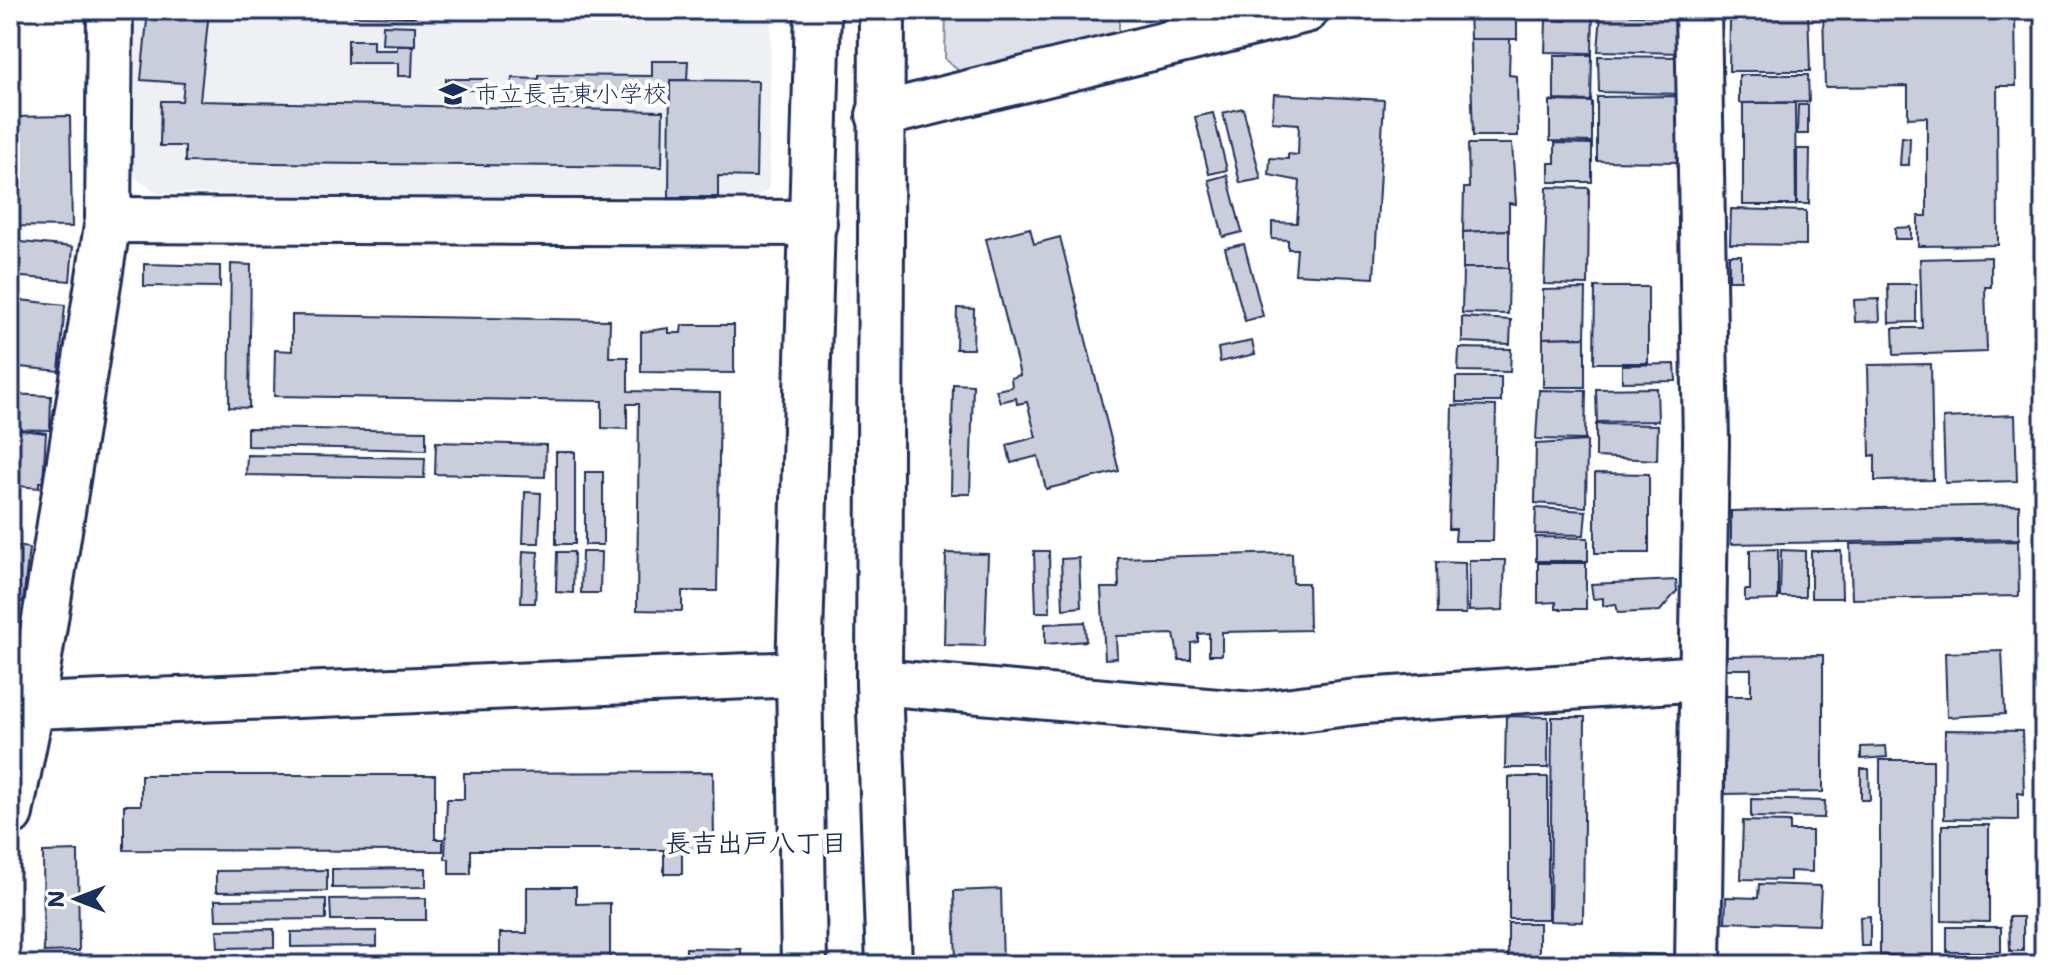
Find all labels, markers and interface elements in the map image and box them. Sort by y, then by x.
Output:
place label: 市立長吉東小学校 [475,78,667,110]
school or university icon: 市立長吉東小学校 [438,79,468,109]
district label: 長吉出戸八丁目 [665,825,847,860]
north arrow [36,859,116,939]
text: N [42,890,71,908]

